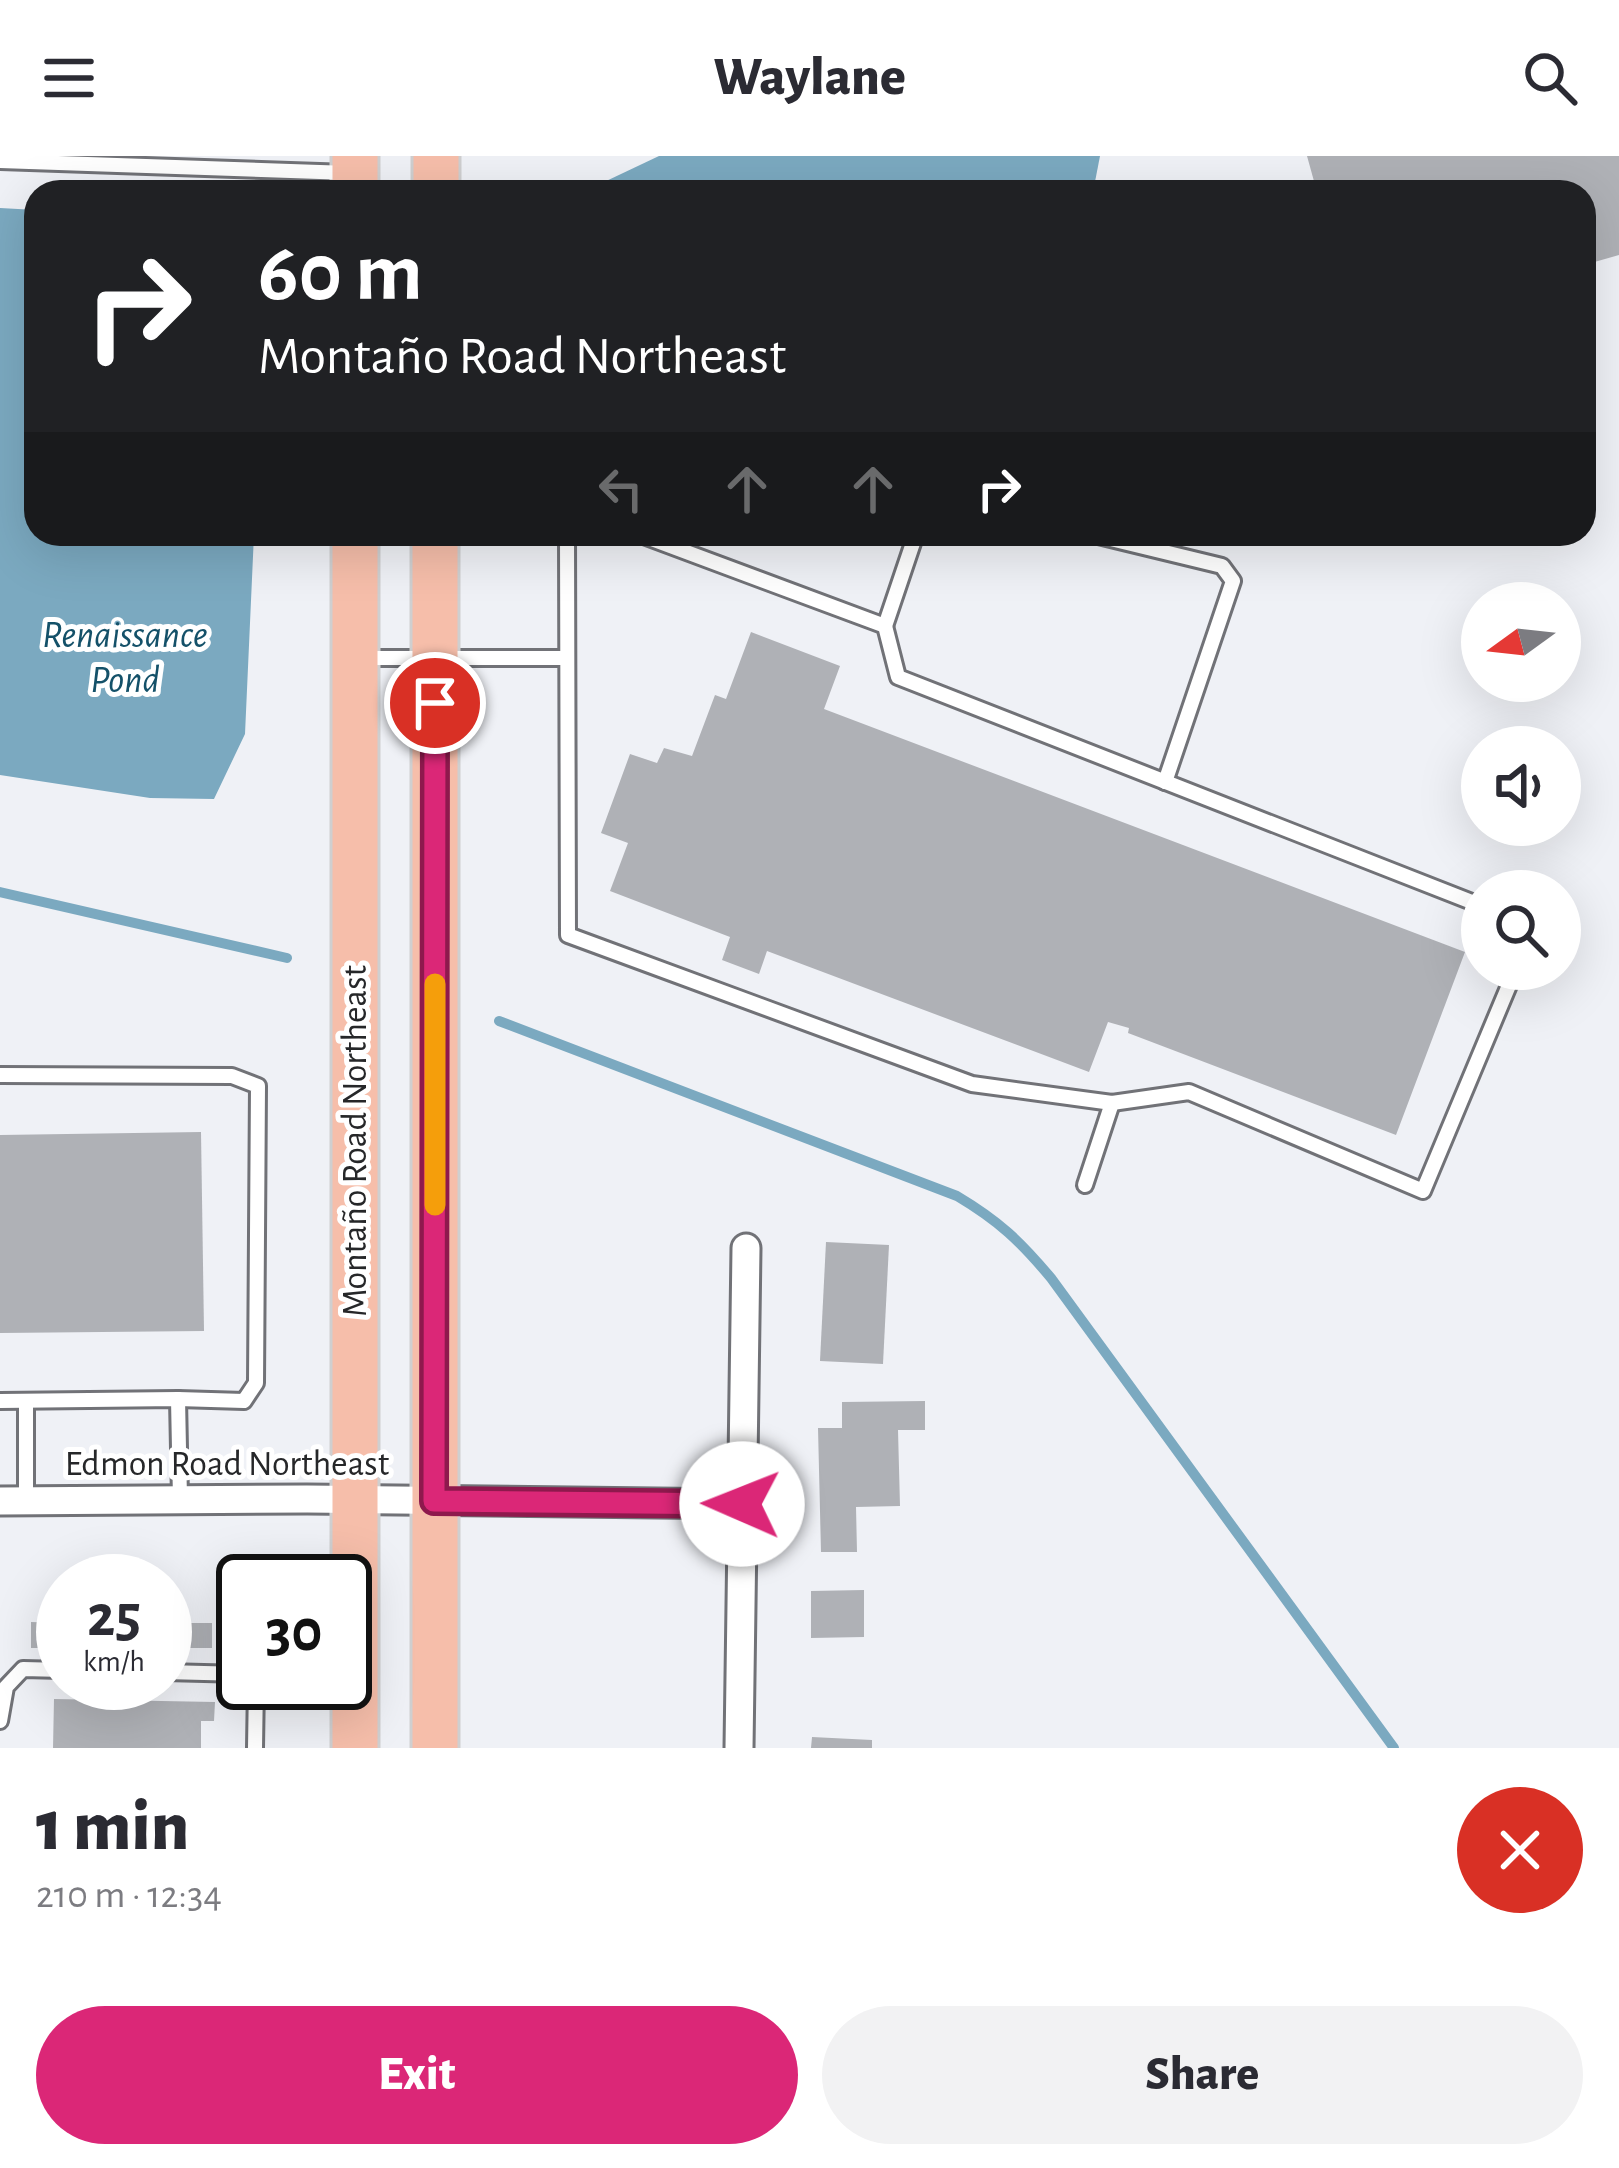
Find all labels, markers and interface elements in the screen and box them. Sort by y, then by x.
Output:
icon: menu [36,45,102,111]
icon: search [1517,45,1583,111]
text: Waylane [713,51,906,105]
icon: right [60,228,216,384]
text: 60 m [258,232,423,316]
text: Montaño Road Northeast [258,330,786,384]
icon: left [588,456,654,522]
icon: ahead [714,456,780,522]
icon: ahead [840,456,906,522]
icon: right [966,456,1032,522]
north arrow [1461,582,1581,702]
map controls [1461,582,1581,990]
water label: Renaissance Pond [42,616,208,700]
pin [384,652,486,754]
icon: arrive [402,670,468,736]
button: sound [1461,726,1581,846]
button: search [1461,870,1581,990]
street label: Montaño Road Northeast [337,964,373,1317]
position arrow [679,1441,805,1567]
street label: Edmon Road Northeast [65,1446,390,1482]
speed limit sign: 30 [216,1554,372,1710]
text: 25 [87,1587,141,1647]
text: km/h [83,1647,145,1677]
button: close [1457,1787,1583,1913]
text: 1 min [36,1791,189,1863]
text: 210 m · 12:34 [36,1876,222,1915]
button: Exit [36,2006,798,2144]
button: Share [822,2006,1583,2144]

